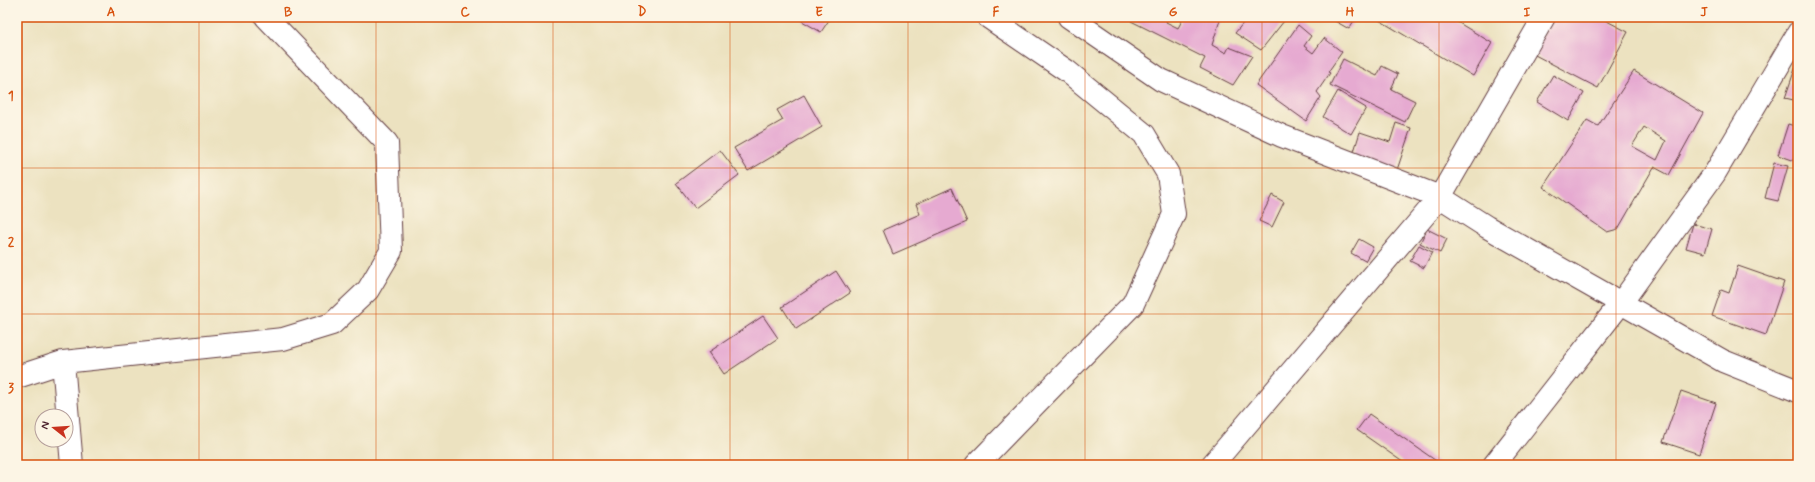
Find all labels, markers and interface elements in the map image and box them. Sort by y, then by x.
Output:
text: A [107,4,115,21]
text: B [284,4,293,21]
text: C [460,4,470,21]
text: D [638,4,647,21]
text: E [815,4,823,21]
text: F [993,4,1000,21]
text: G [1169,4,1178,21]
text: H [1346,4,1355,21]
text: I [1524,4,1531,21]
text: J [1700,4,1708,21]
text: 1 [8,88,14,105]
text: 2 [8,234,15,251]
text: 3 [8,380,14,397]
north arrow [34,408,74,448]
text: N [38,420,53,431]

